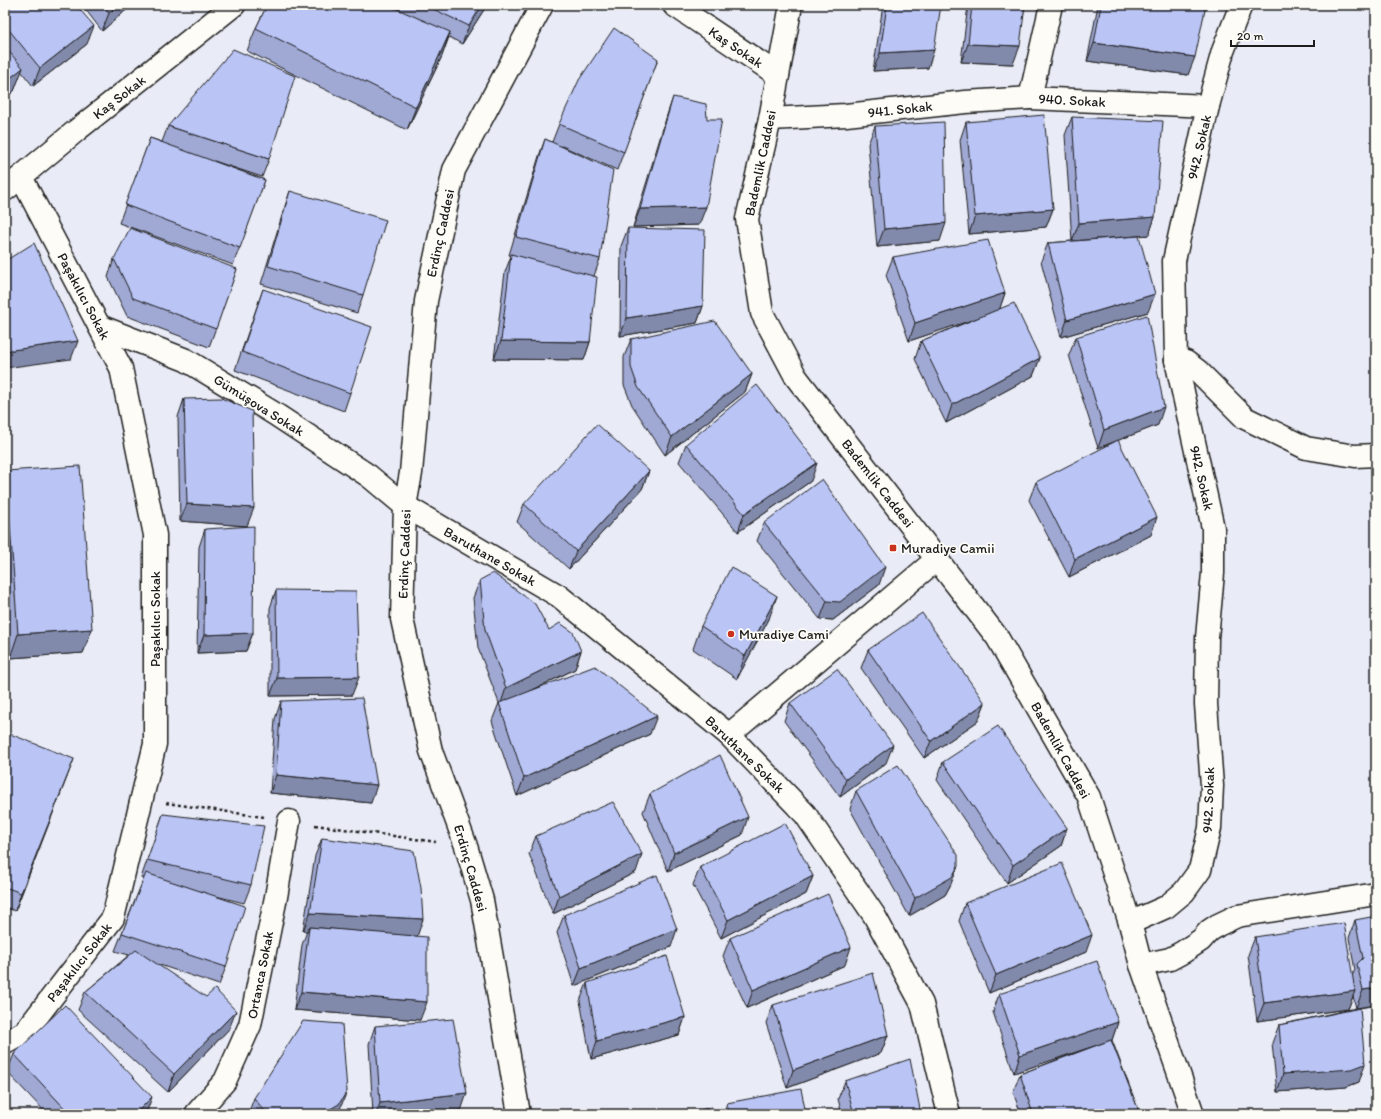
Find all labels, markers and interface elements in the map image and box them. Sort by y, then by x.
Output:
scale bar [1231,22,1314,48]
street label: Kaş Sokak [705,23,766,72]
text: 20 m [1237,29,1264,43]
street label: Kaş Sokak [90,72,149,123]
street label: 940. Sokak [1038,90,1106,111]
street label: 941. Sokak [867,98,933,121]
street label: Bademlik Caddesi [741,109,780,218]
street label: 942. Sokak [1184,113,1215,181]
street label: Erdinç Caddesi [423,187,458,279]
street label: Paşakılıcı Sokak [54,250,114,343]
street label: Gümüşova Sokak [210,371,308,440]
street label: Bademlik Caddesi [838,436,917,531]
street label: 942. Sokak [1186,444,1217,512]
street label: Erdinç Caddesi [394,509,415,599]
street label: Baruthane Sokak [441,523,540,590]
place label: Muradiye Camii [901,540,995,557]
marker: Muradiye Camii [888,543,898,553]
street label: Paşakılıcı Sokak [147,571,164,667]
place label: Muradiye Cami [739,626,829,643]
marker: Muradiye Cami [726,629,736,639]
street label: Bademlik Caddesi [1027,699,1094,801]
street label: Baruthane Sokak [701,712,788,797]
street label: 942. Sokak [1199,767,1218,833]
street label: Erdinç Caddesi [450,823,491,914]
street label: Paşakılıcı Sokak [43,919,116,1005]
street label: Ortanca Sokak [244,929,278,1021]

